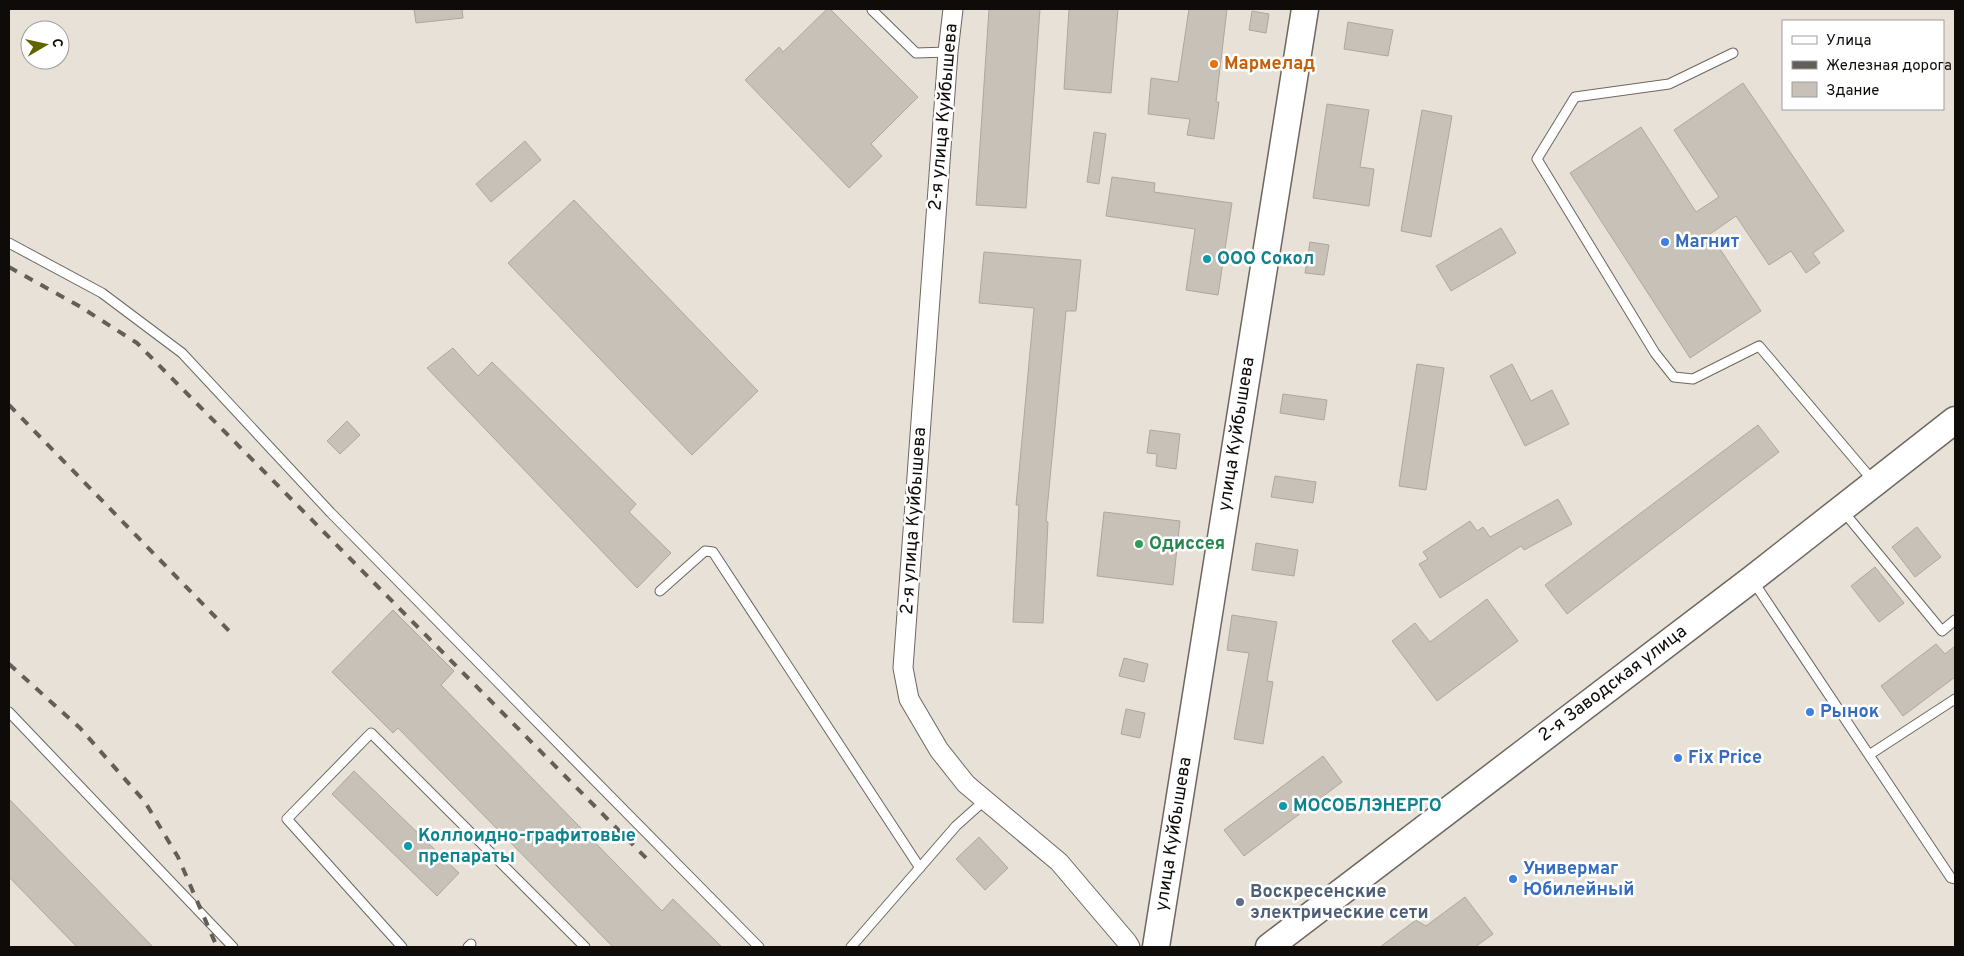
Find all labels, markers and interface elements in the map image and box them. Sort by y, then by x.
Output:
north arrow [20,20,70,70]
legend [1782,20,1944,110]
street label: 2-я улица Куйбышева [924,22,964,212]
text: Улица [1826,32,1871,51]
text: С [47,37,65,49]
place label: Мармелад [1224,53,1315,76]
text: Железная дорога [1826,57,1952,76]
marker: Мармелад [1208,58,1220,70]
text: Здание [1826,82,1879,101]
place label: Магнит [1675,231,1740,254]
marker: Магнит [1659,236,1671,248]
place label: ООО Сокол [1217,248,1314,271]
marker: ООО Сокол [1201,253,1213,265]
street label: улица Куйбышева [1213,355,1261,513]
street label: 2-я улица Куйбышева [896,426,932,616]
place label: Одиссея [1149,533,1225,556]
marker: Одиссея [1133,538,1145,550]
street label: 2-я Заводская улица [1534,621,1692,747]
place label: Рынок [1820,701,1880,724]
marker: Рынок [1804,706,1816,718]
place label: Fix Price [1688,747,1762,770]
marker: Fix Price [1672,752,1684,764]
street label: улица Куйбышева [1150,755,1198,913]
place label: МОСОБЛЭНЕРГО [1293,795,1442,818]
marker: МОСОБЛЭНЕРГО [1277,800,1289,812]
place label: Коллоидно-графитовые препараты [418,825,636,869]
marker: Коллоидно-графитовые препараты [402,840,414,852]
place label: Универмаг Юбилейный [1523,858,1634,902]
marker: Универмаг Юбилейный [1507,873,1519,885]
place label: Воскресенские электрические сети [1250,881,1429,925]
marker: Воскресенские электрические сети [1234,896,1246,908]

